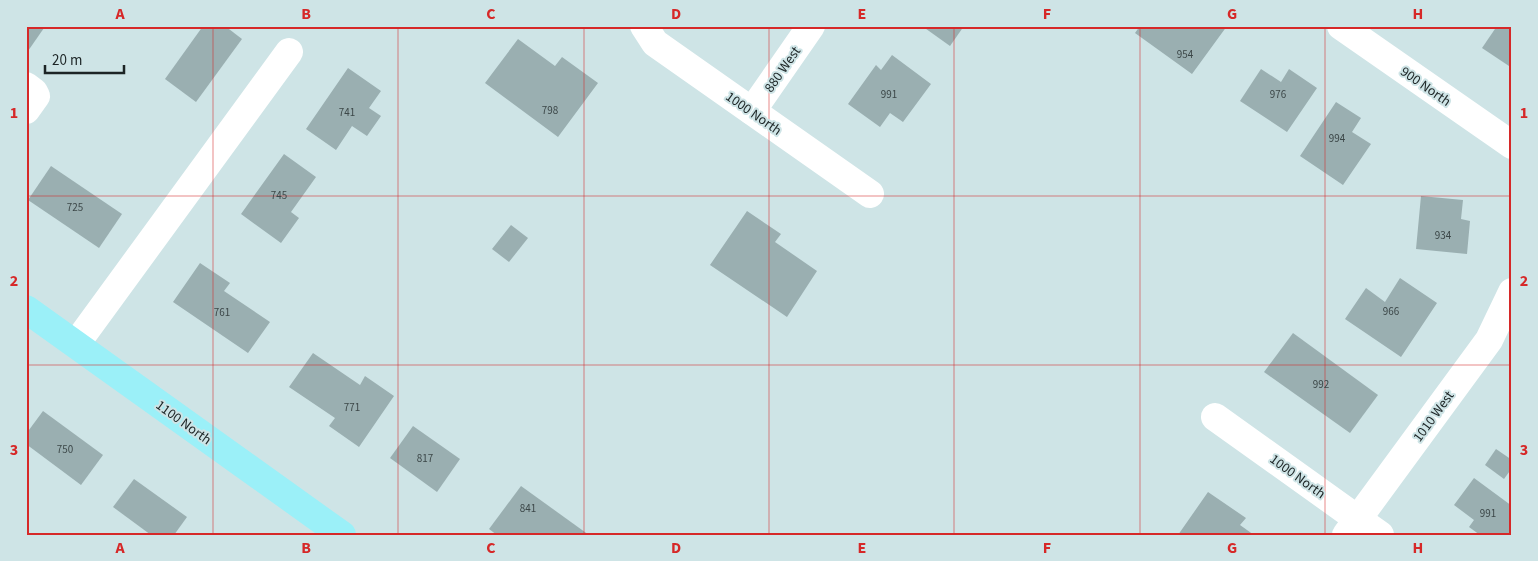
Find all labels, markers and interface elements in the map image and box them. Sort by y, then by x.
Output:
text: A [114,3,125,25]
text: B [301,3,311,25]
text: C [486,3,496,25]
text: D [671,3,681,25]
text: E [858,3,866,25]
text: F [1043,3,1051,25]
text: G [1227,3,1237,25]
text: H [1413,3,1423,25]
scale bar [45,42,124,74]
street label: 880 West [760,42,806,97]
house number: 954 [1177,47,1194,62]
text: 20 m [52,50,82,71]
street label: 900 North [1396,62,1455,112]
street label: 1000 North [721,87,786,141]
house number: 991 [881,87,897,102]
house number: 976 [1270,87,1287,102]
text: 1 [10,102,18,124]
text: 1 [1520,102,1528,124]
house number: 798 [542,103,559,118]
house number: 741 [339,105,355,120]
house number: 994 [1329,131,1346,146]
house number: 745 [271,188,287,203]
house number: 725 [67,200,83,215]
house number: 934 [1435,228,1452,243]
text: 2 [10,270,18,292]
text: 2 [1520,270,1528,292]
house number: 966 [1383,304,1400,319]
house number: 761 [214,305,230,320]
house number: 992 [1313,377,1329,392]
street label: 1010 West [1408,387,1459,446]
street label: 1100 North [151,396,215,450]
house number: 771 [344,400,360,415]
text: 3 [10,439,18,461]
text: 3 [1520,439,1528,461]
house number: 750 [57,442,73,457]
street label: 1000 North [1265,450,1329,504]
house number: 817 [417,451,433,466]
house number: 841 [520,501,536,516]
house number: 991 [1480,506,1496,521]
text: A [114,537,125,559]
text: B [301,537,311,559]
text: C [486,537,496,559]
text: D [671,537,681,559]
text: E [858,537,866,559]
text: F [1043,537,1051,559]
text: G [1227,537,1237,559]
text: H [1413,537,1423,559]

